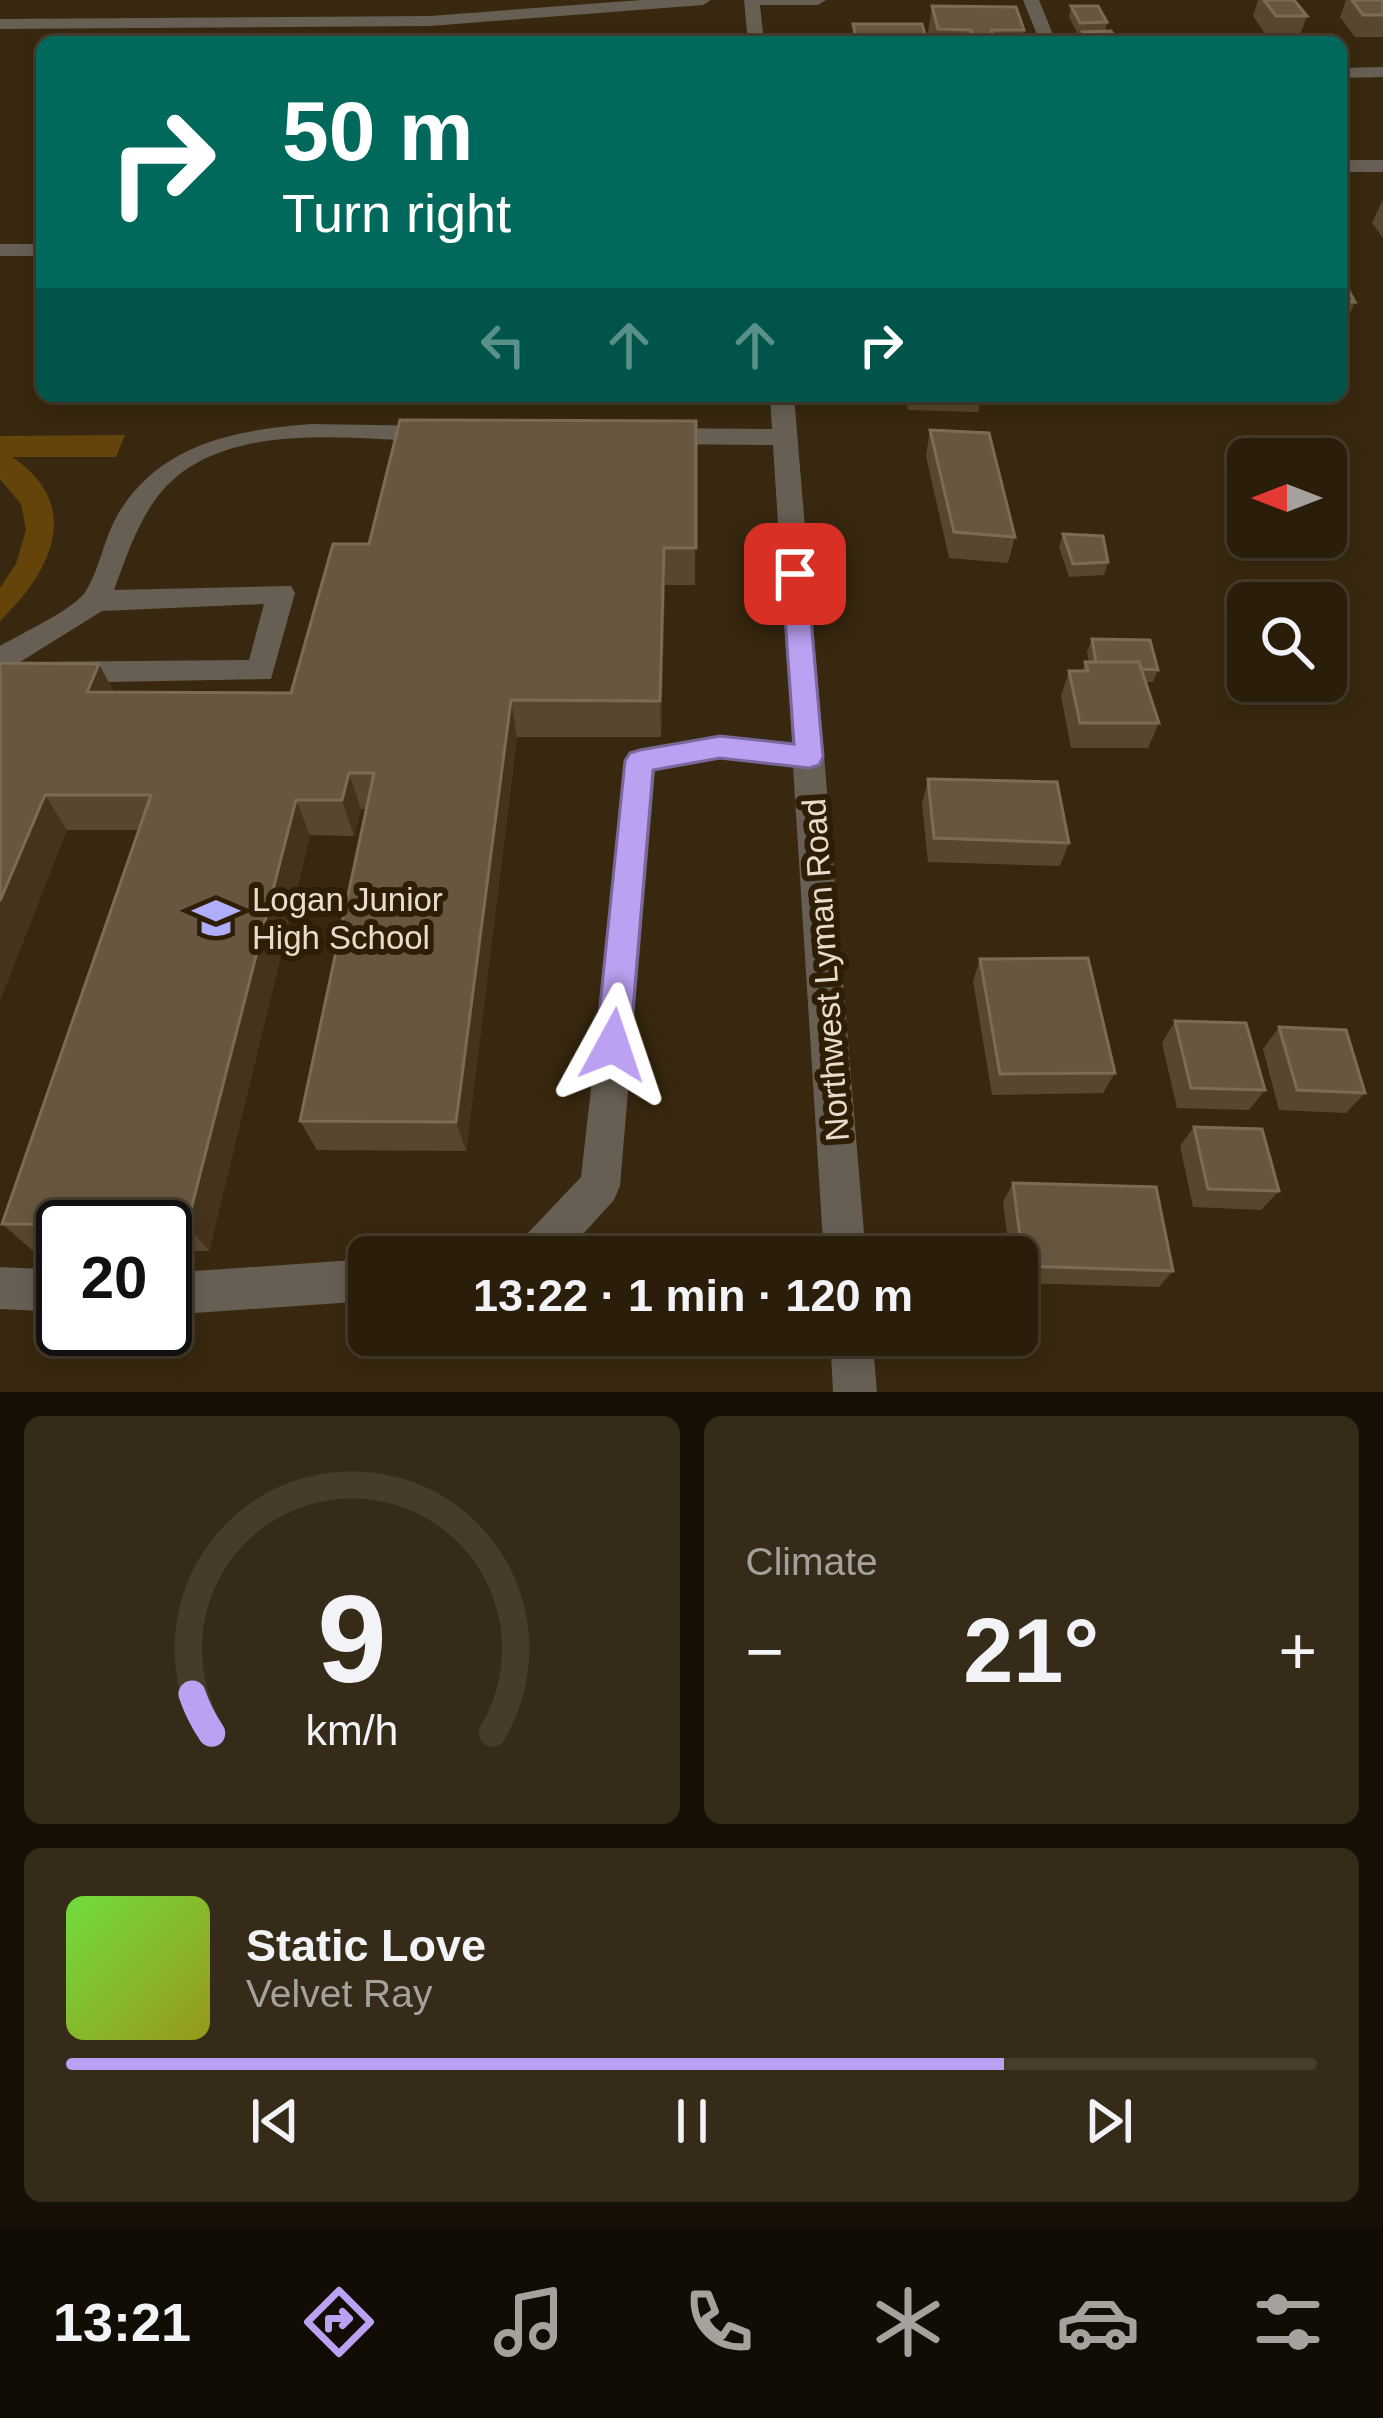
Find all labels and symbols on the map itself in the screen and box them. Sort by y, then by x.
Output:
north arrow [1227,438,1347,558]
pin [744,523,846,625]
street label: Northwest Lyman Road [795,797,856,1143]
place label: Logan Junior High School [252,881,443,956]
school or university icon: Logan Junior High School [191,893,241,943]
position arrow [550,982,676,1108]
speed limit sign: 20 [36,1200,192,1356]

